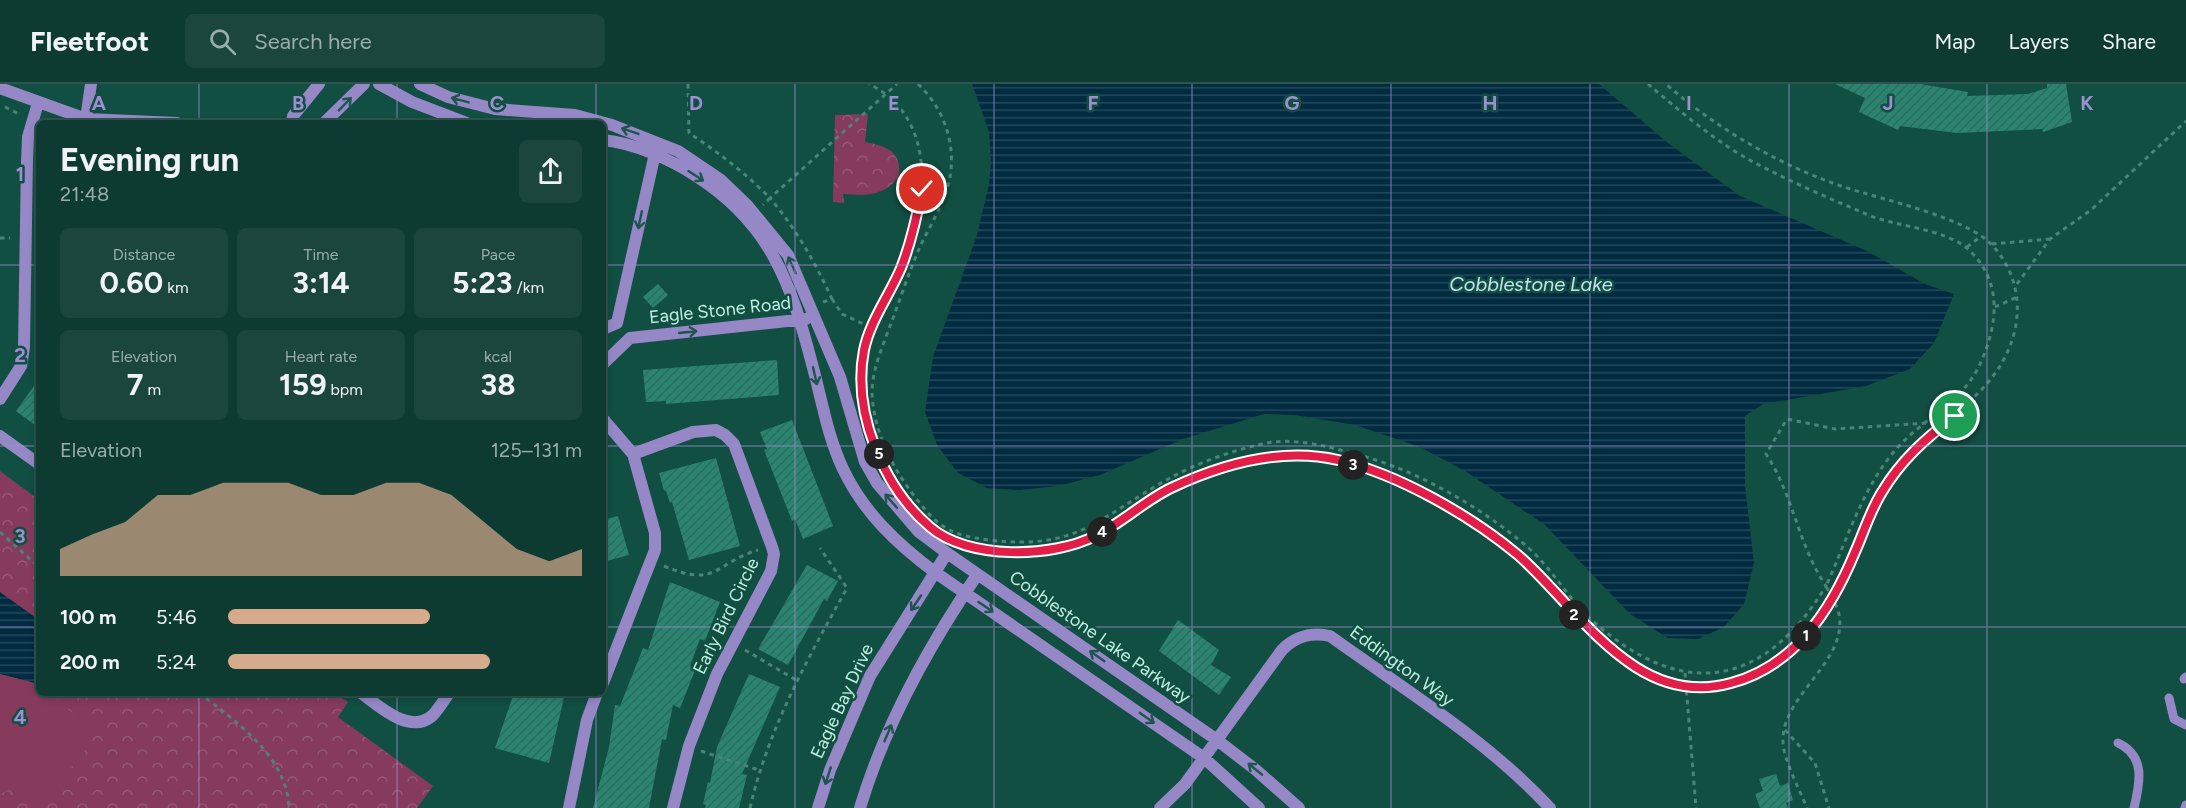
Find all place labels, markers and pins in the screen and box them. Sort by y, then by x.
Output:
pin [896,163,947,214]
pin [1929,390,1980,441]
pin: 5 [864,439,894,469]
pin: 3 [1338,450,1368,480]
pin: 4 [1087,517,1117,547]
pin: 2 [1559,600,1589,630]
pin: 1 [1791,621,1821,651]

